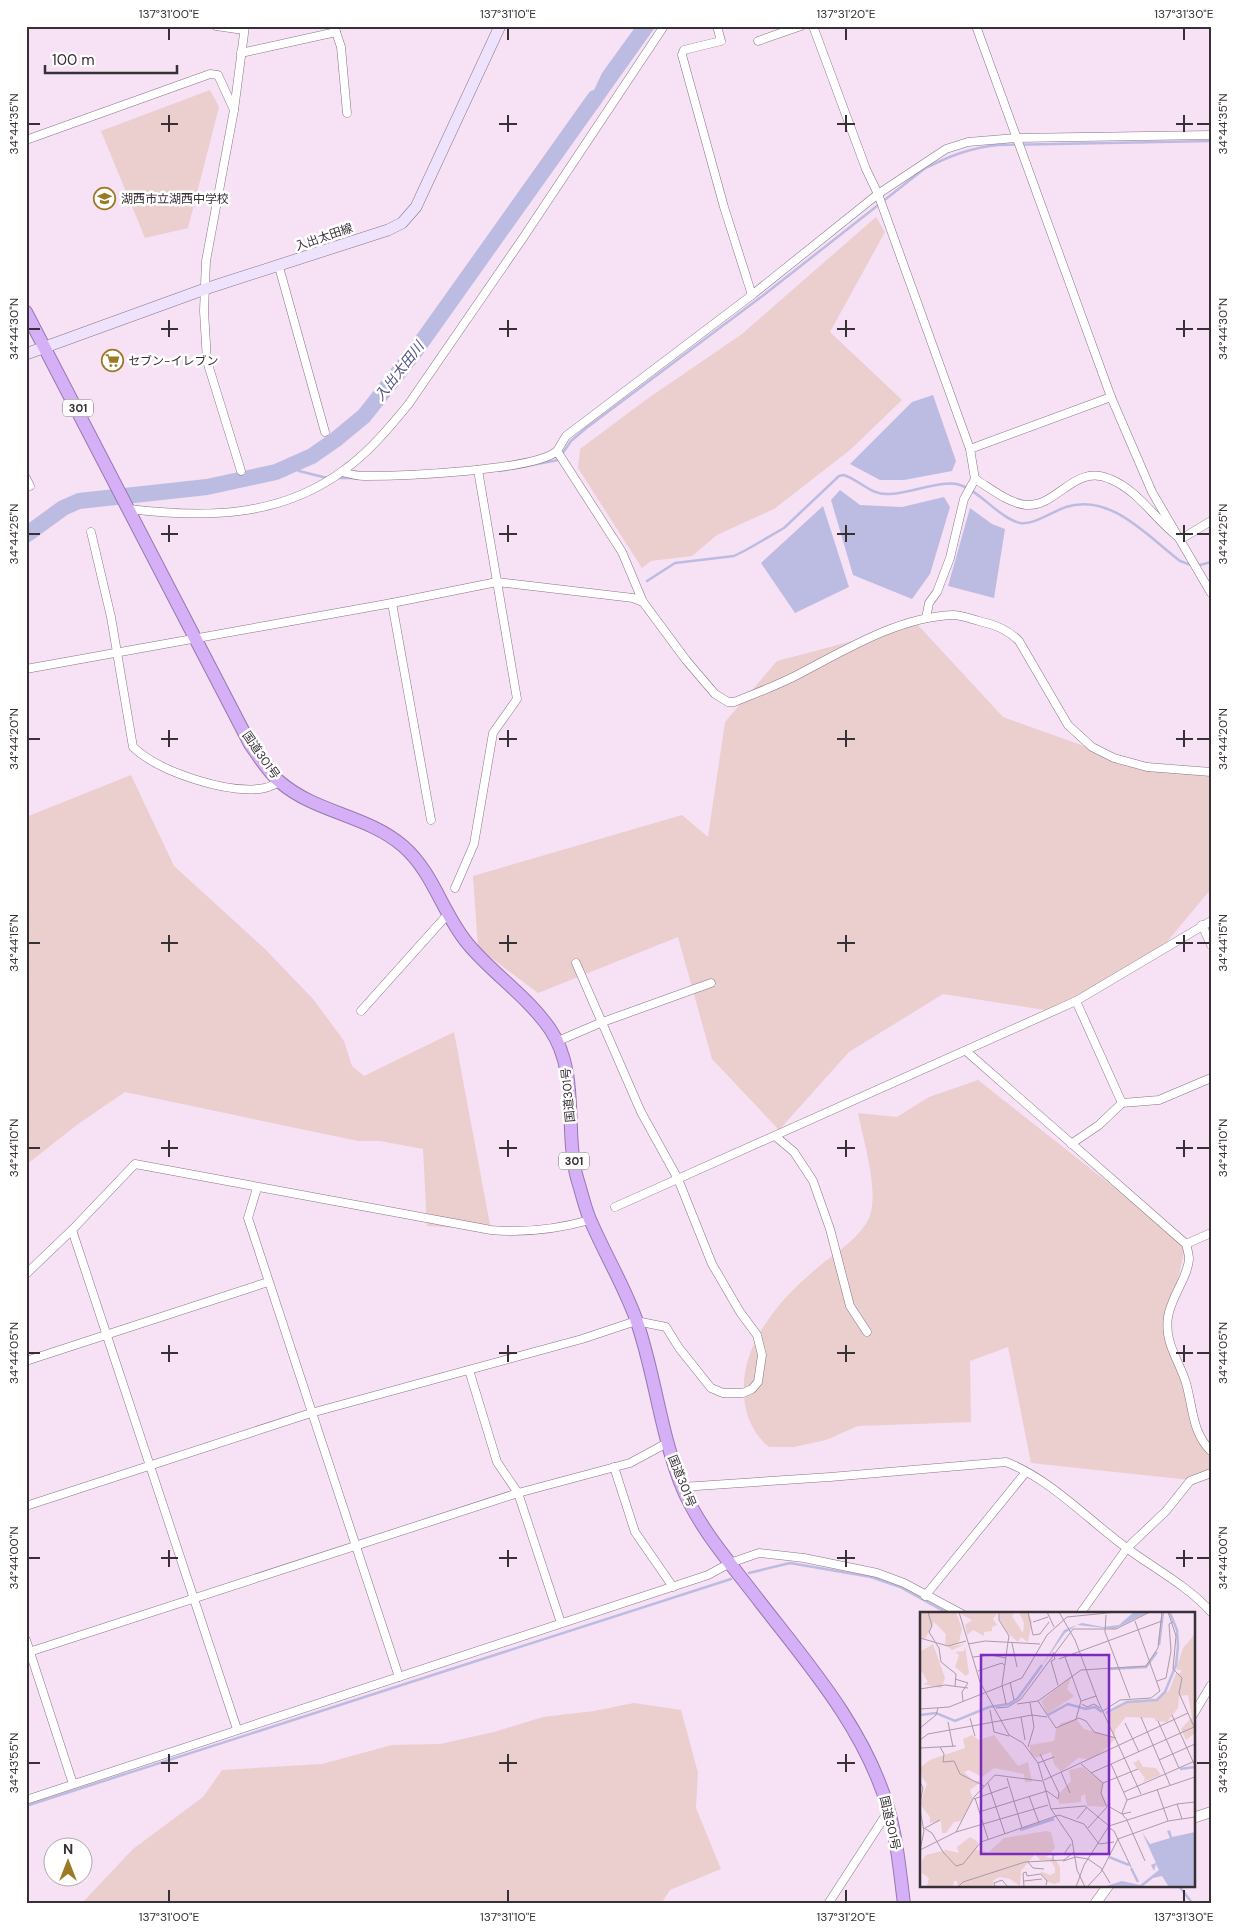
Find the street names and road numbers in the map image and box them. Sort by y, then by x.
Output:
street label: 入出太田線 [293,220,355,254]
road number: 301 [63,399,93,416]
street label: 国道301号 [239,728,283,782]
street label: 国道301号 [558,1067,578,1123]
road number: 301 [559,1152,589,1170]
street label: 国道301号 [664,1452,700,1510]
street label: 国道301号 [876,1794,904,1852]

